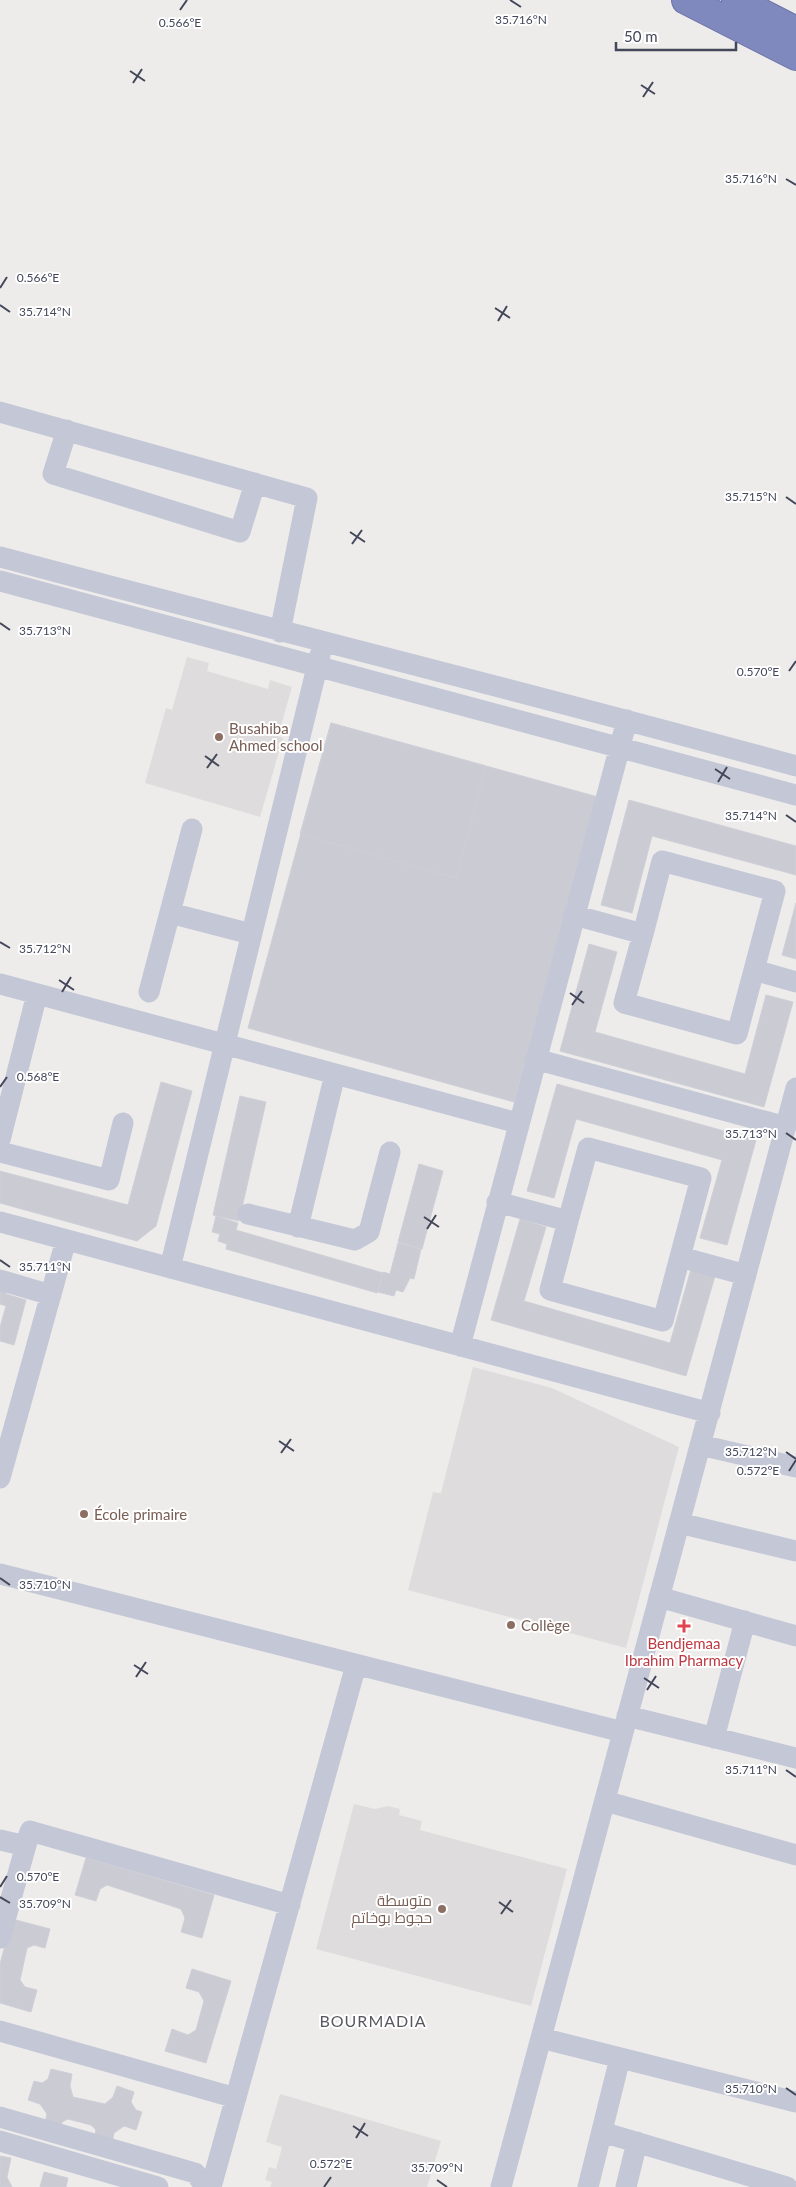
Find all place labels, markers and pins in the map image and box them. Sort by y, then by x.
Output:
place label: Busahiba Ahmed school [229,719,323,754]
marker: Busahiba Ahmed school [213,731,225,743]
place label: École primaire [94,1505,187,1523]
marker: École primaire [78,1508,90,1520]
place label: Collège [521,1616,570,1634]
marker: Collège [505,1619,517,1631]
marker: Bendjemaa Ibrahim Pharmacy [678,1620,690,1632]
place label: Bendjemaa Ibrahim Pharmacy [625,1634,743,1669]
place label: متوسطة حجوط بوخاتم [351,1891,432,1928]
marker: متوسطة حجوط بوخاتم [436,1903,448,1915]

